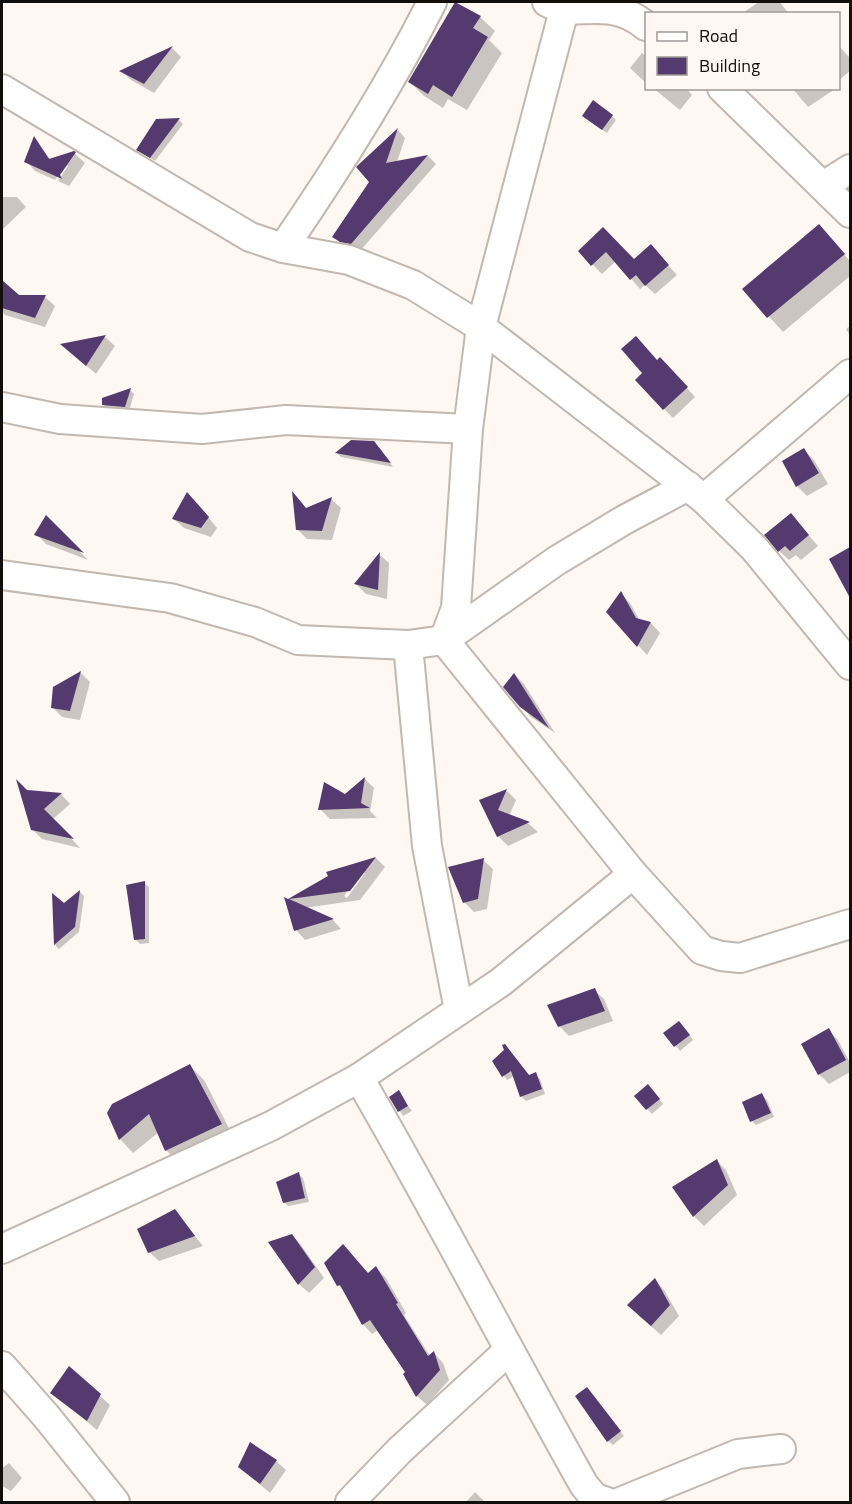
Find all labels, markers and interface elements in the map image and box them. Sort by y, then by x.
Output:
legend [645,12,840,90]
text: Road [699,22,738,49]
text: Building [699,52,760,79]

